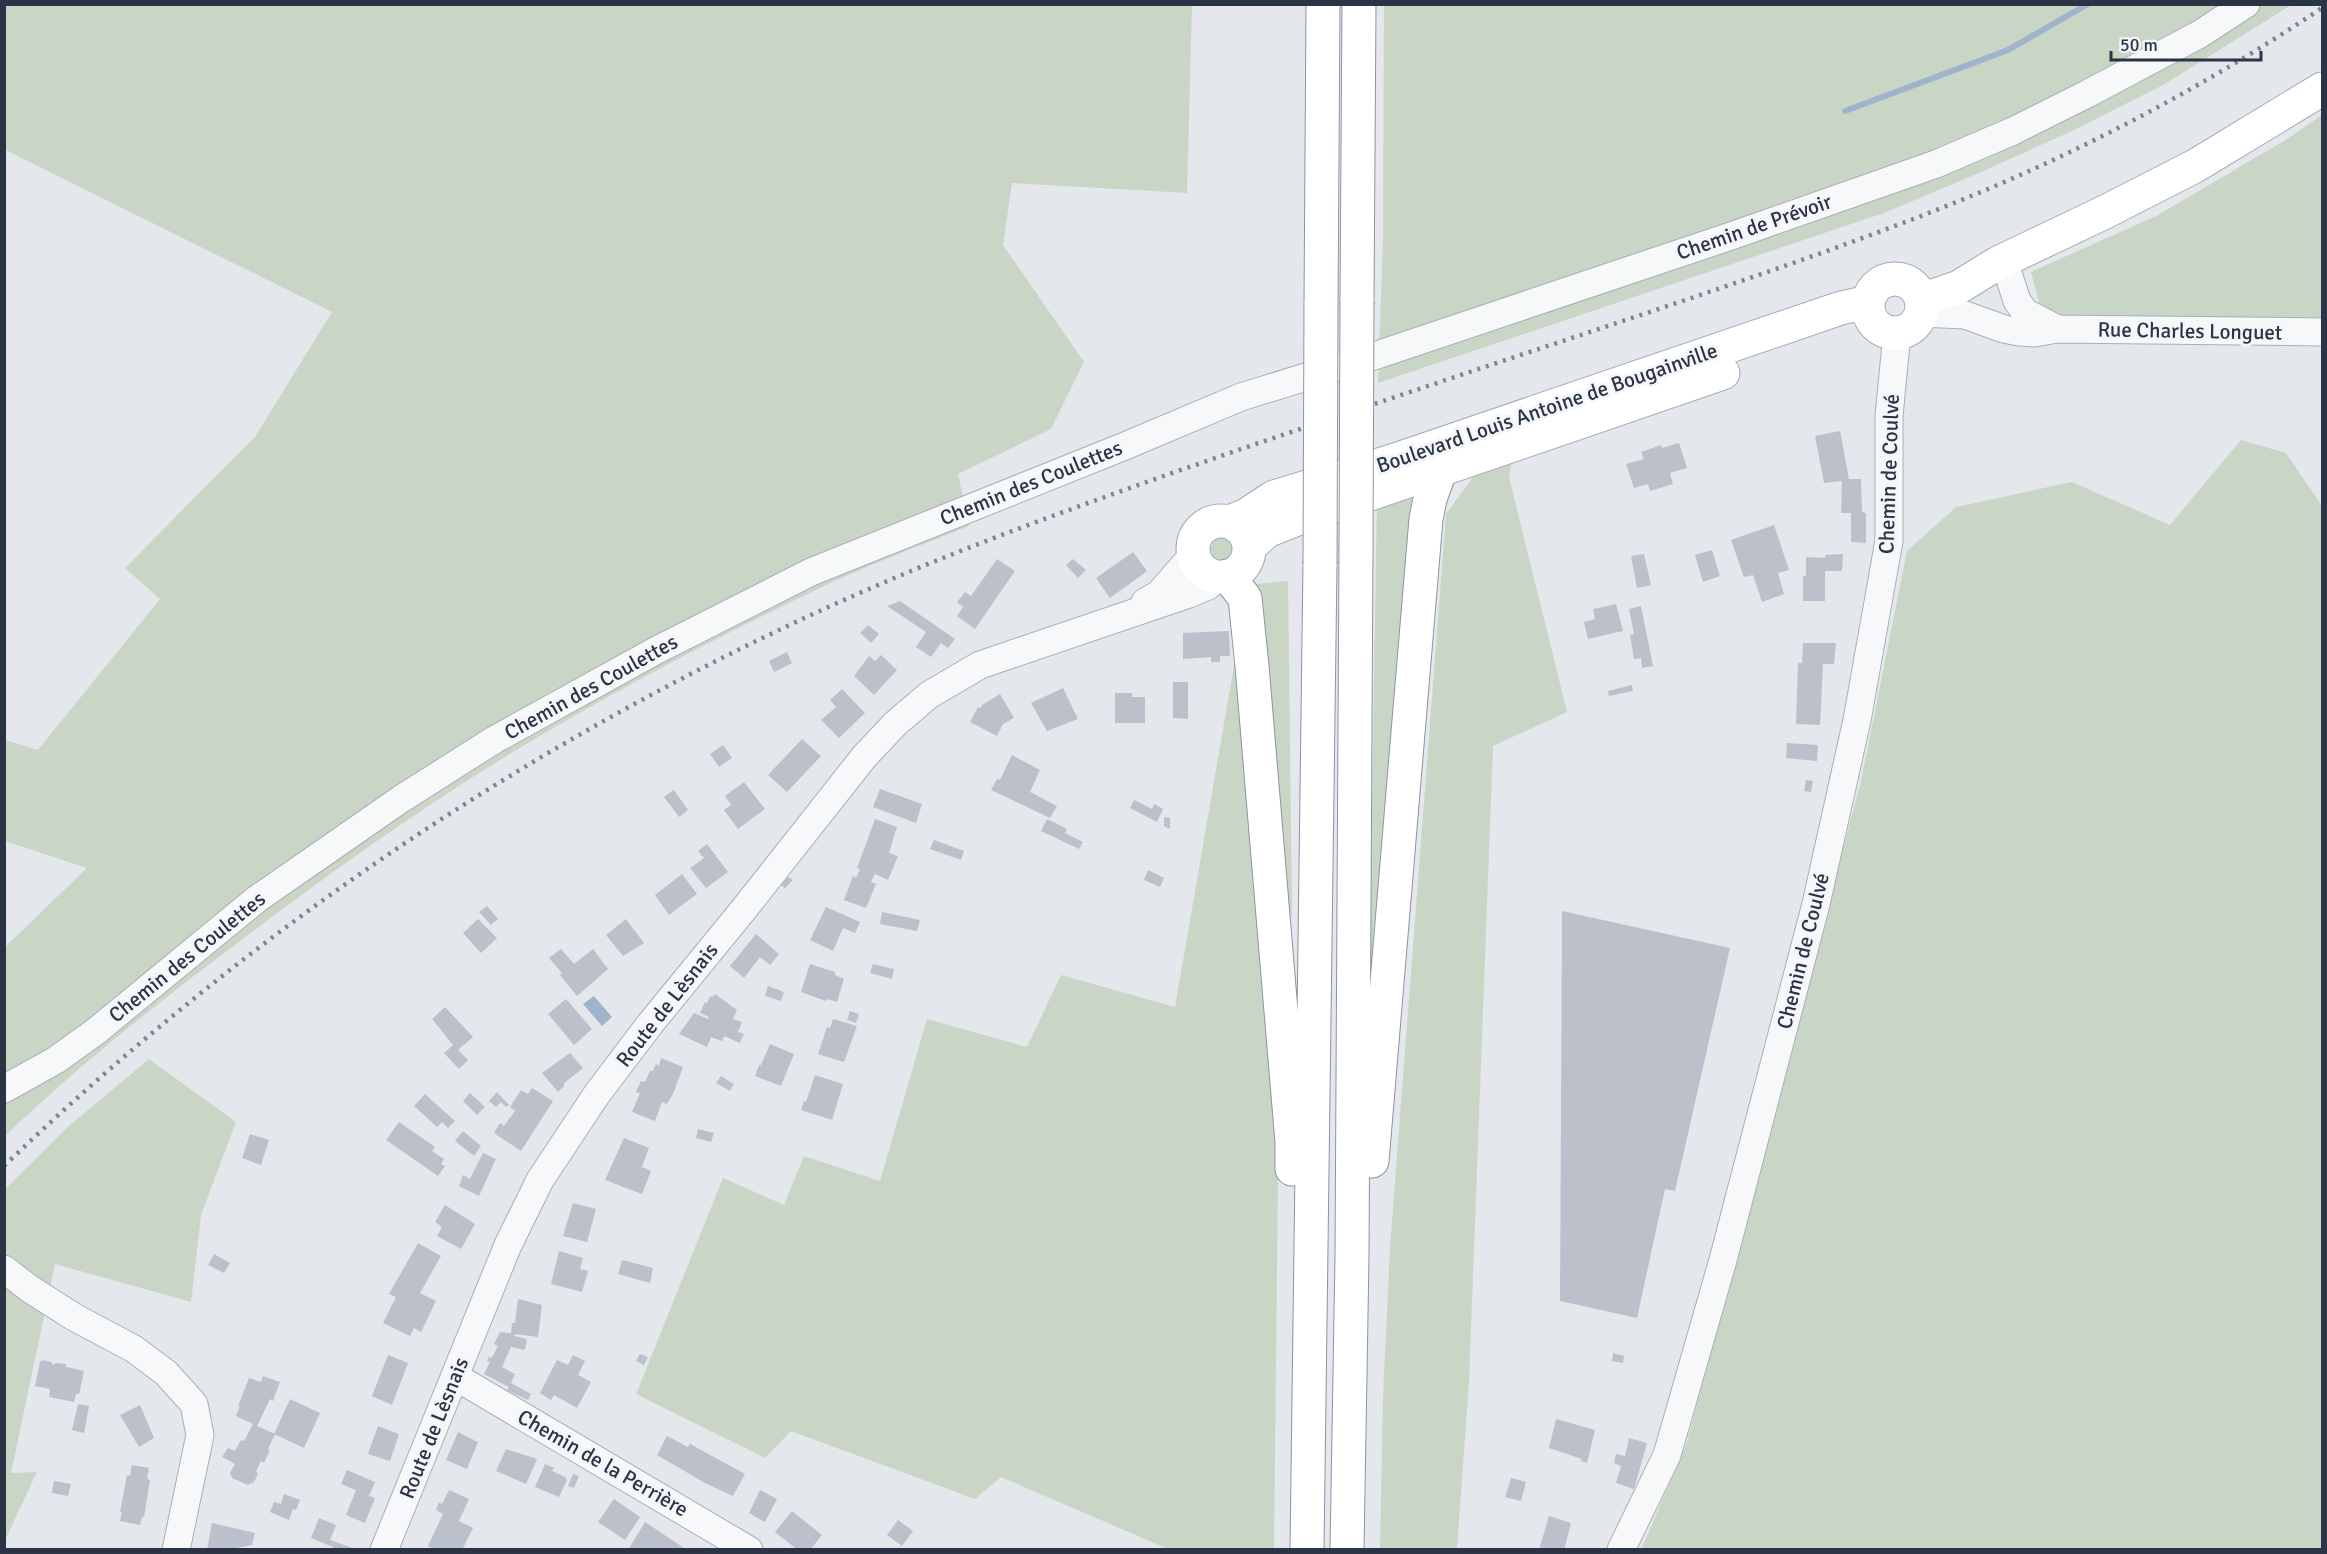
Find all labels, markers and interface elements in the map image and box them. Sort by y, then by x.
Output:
scale bar [2111,24,2261,62]
text: 50 m [2120,34,2158,56]
street label: Chemin de Prévoir [1673,188,1835,266]
street label: Rue Charles Longuet [2097,316,2283,346]
street label: Boulevard Louis Antoine de Bougainville [1373,337,1721,479]
street label: Chemin de Coulvé [1873,394,1905,554]
street label: Chemin des Coulettes [936,435,1126,531]
street label: Chemin des Coulettes [500,629,682,745]
street label: Chemin de Coulvé [1771,870,1835,1032]
street label: Chemin des Coulettes [103,886,271,1028]
street label: Route de Lèsnais [610,938,724,1072]
street label: Route de Lèsnais [394,1353,474,1503]
street label: Chemin de la Perrière [513,1404,693,1522]

